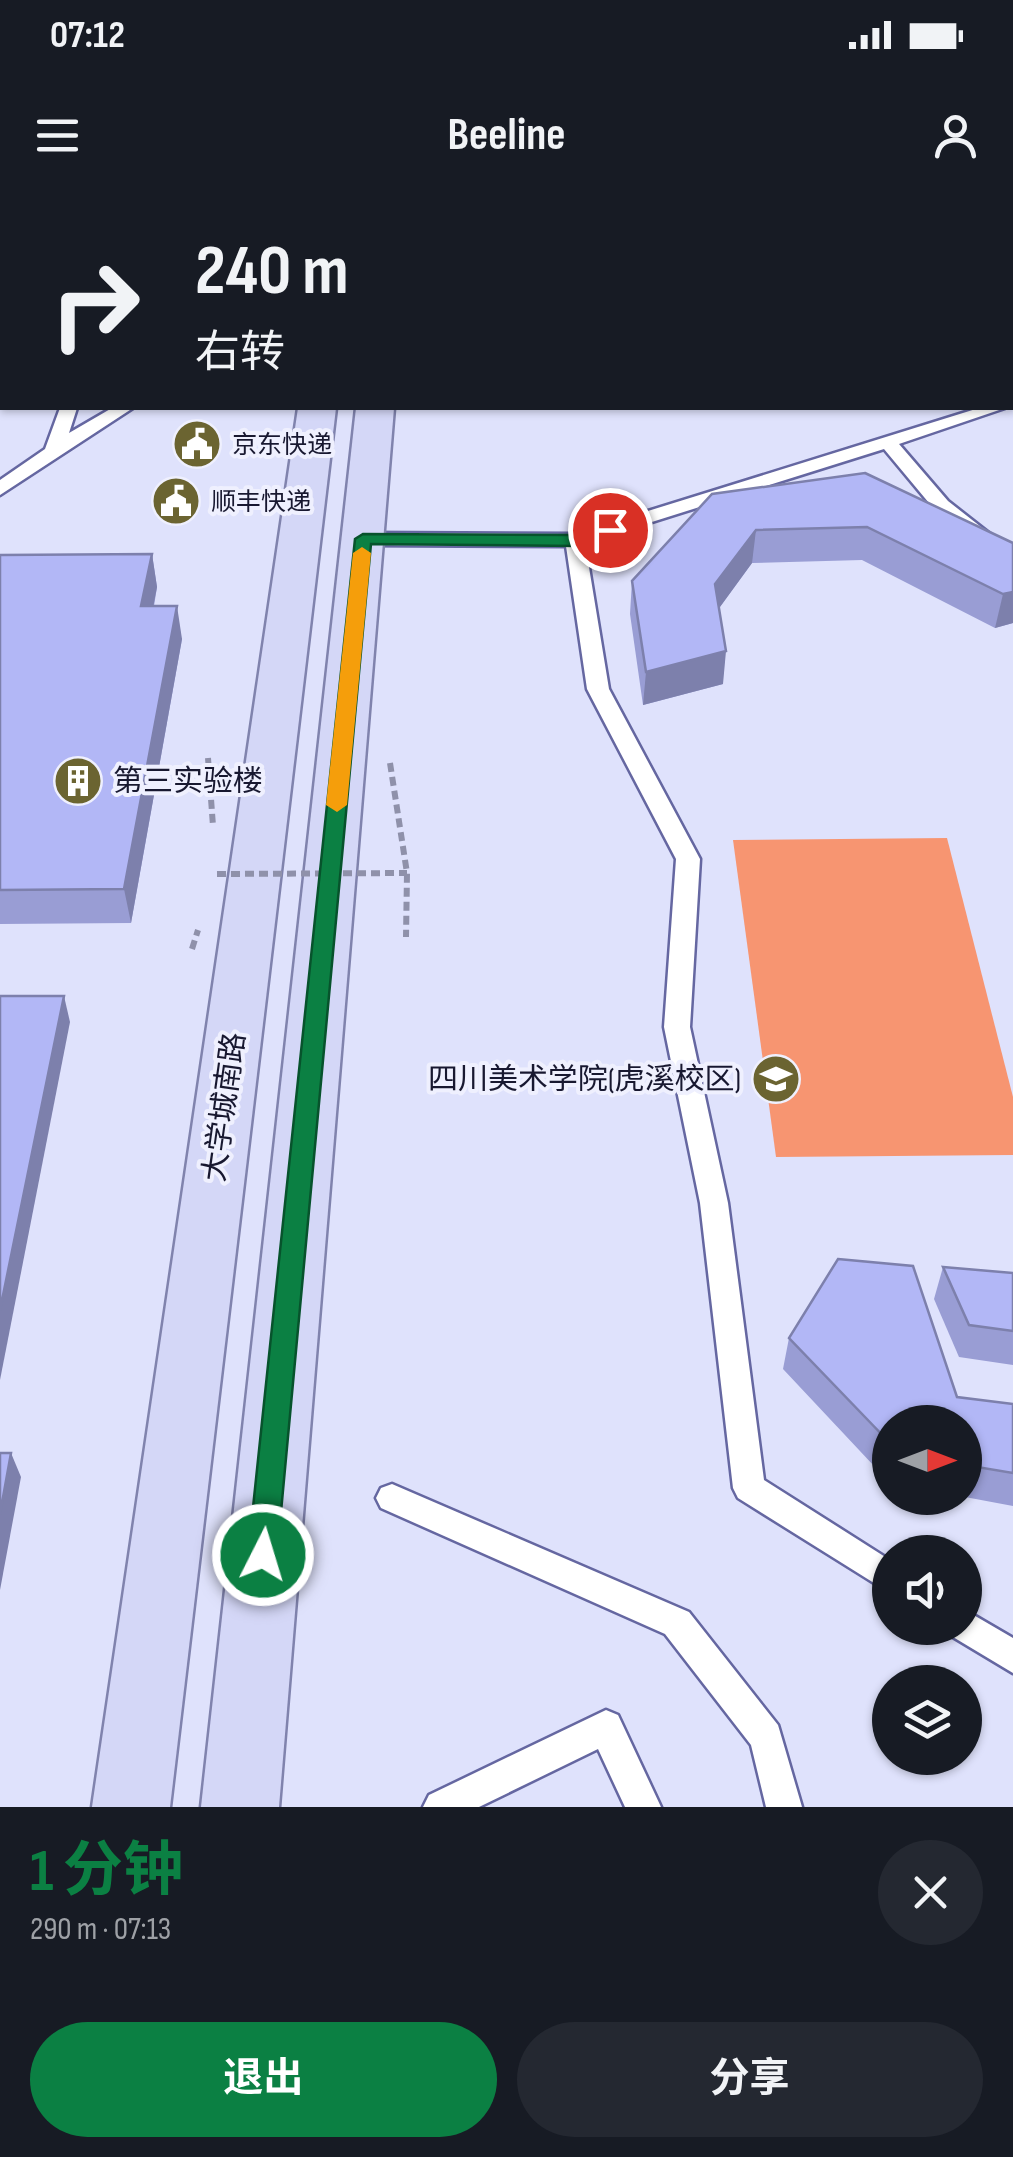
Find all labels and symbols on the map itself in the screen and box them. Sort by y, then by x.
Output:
public building icon: 京东快递 [171,418,223,470]
place label: 京东快递 [232,430,332,461]
public building icon: 顺丰快递 [150,475,202,527]
place label: 顺丰快递 [211,487,311,518]
pin [568,488,653,573]
building icon: 第三实验楼 [52,755,104,807]
place label: 第三实验楼 [113,764,263,800]
street label: 大学城南路 [197,1030,253,1184]
school or university icon: 四川美术学院(虎溪校区) [750,1053,802,1105]
place label: 四川美术学院(虎溪校区) [428,1062,741,1098]
north arrow [872,1405,982,1515]
position arrow [211,1503,315,1607]

